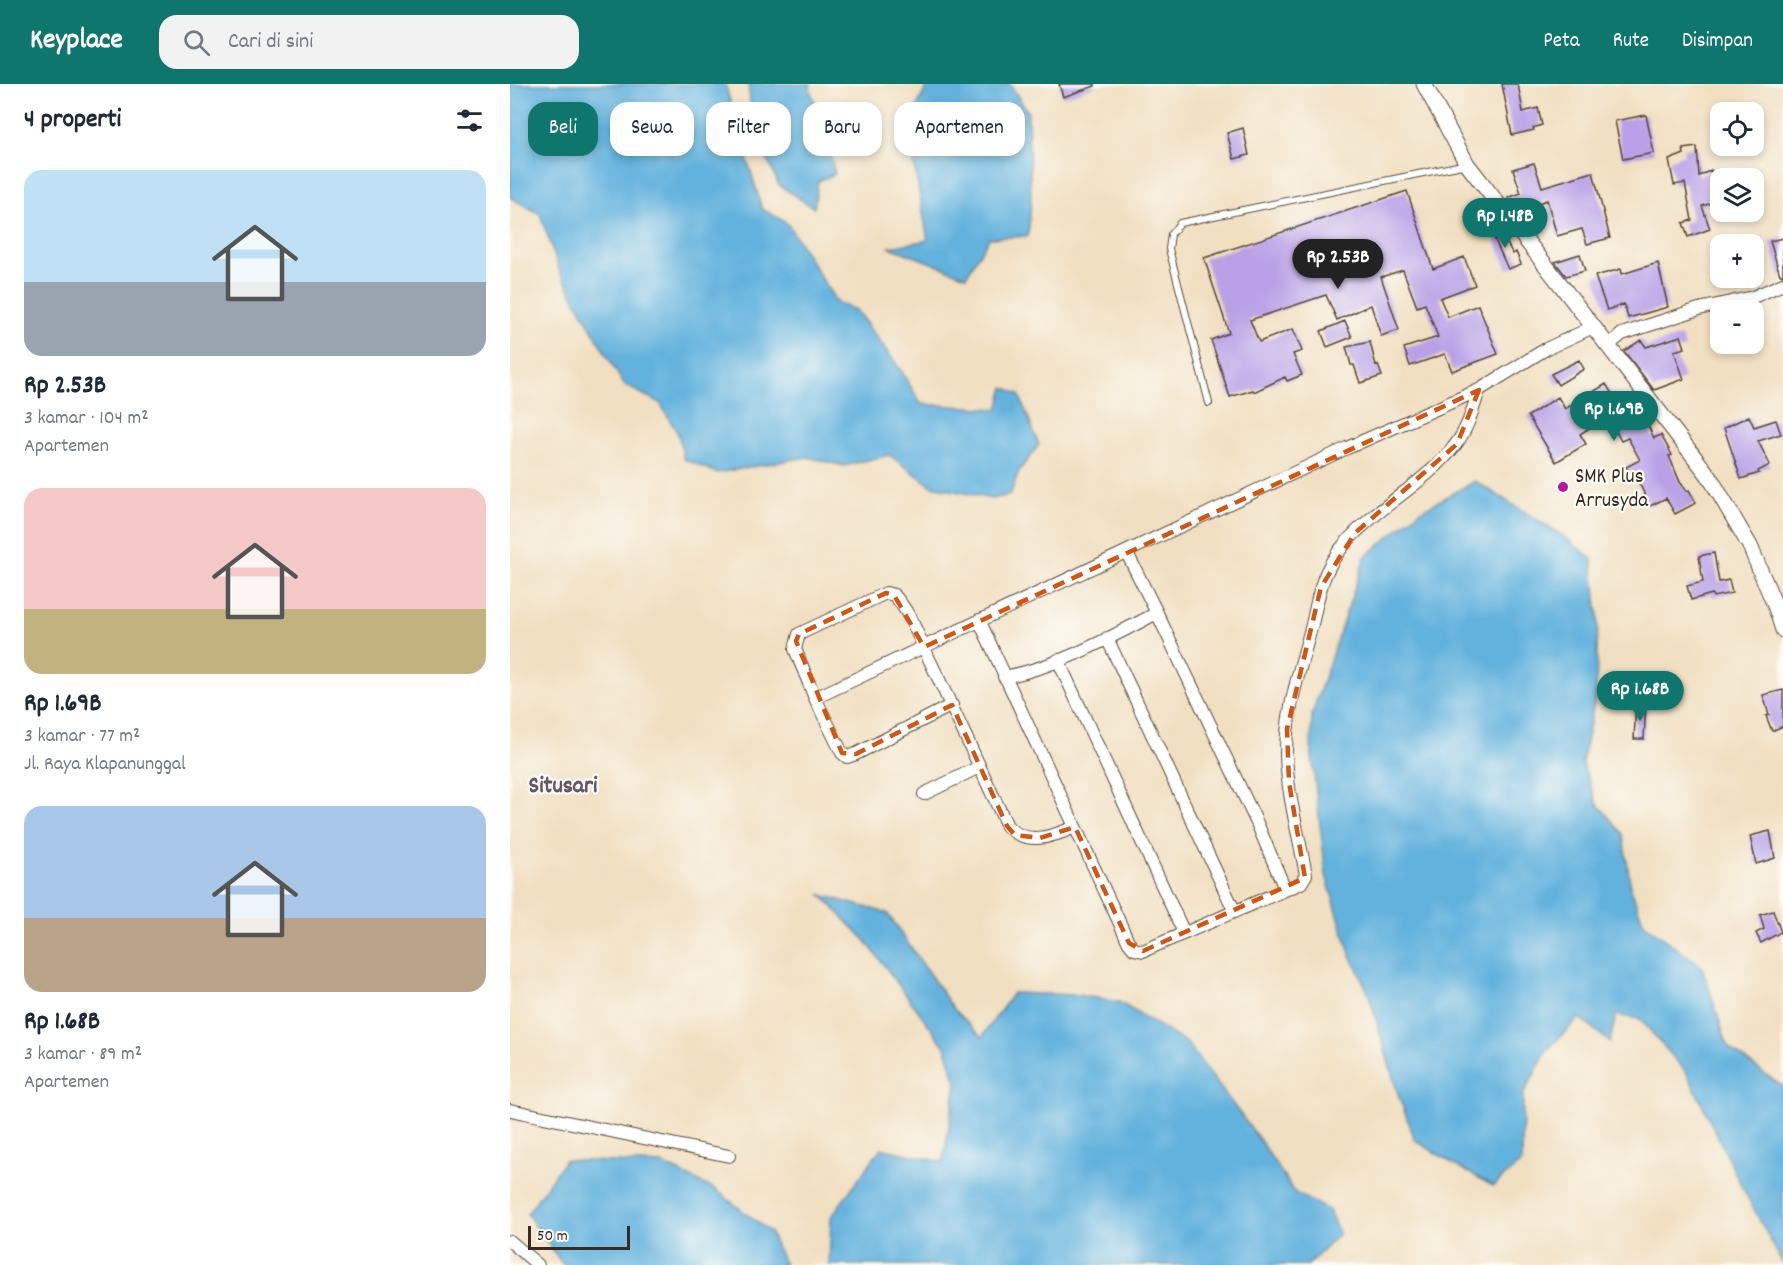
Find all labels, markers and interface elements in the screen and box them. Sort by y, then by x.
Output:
search box [159,15,579,69]
text: Keyplace [30,22,123,62]
icon: search [180,26,213,59]
text: Cari di sini [228,27,313,58]
text: Peta [1543,27,1580,57]
text: Rute [1613,27,1649,57]
text: Disimpan [1682,27,1753,57]
text: 4 properti [24,102,121,139]
chip: Beli [528,102,598,156]
chip: Sewa [610,102,694,156]
chip: Filter [706,102,791,156]
chip: Baru [803,102,882,156]
chip: Apartemen [894,102,1025,156]
map controls [1710,102,1764,354]
button: locate [1710,102,1764,156]
icon: filters [453,104,486,137]
button: layers [1710,168,1764,222]
pin: Rp 1.48B [1443,198,1567,249]
text: Rp 1.48B [1476,203,1534,231]
icon: home [201,209,309,317]
button: + [1710,234,1764,288]
pin: Rp 2.53B [1276,239,1400,290]
text: Rp 2.53B [1306,244,1370,272]
button: − [1710,300,1764,354]
text: Rp 2.53B [24,368,106,405]
pin: Rp 1.69B [1552,391,1676,442]
text: Rp 1.69B [1584,396,1644,424]
text: 3 kamar · 104 m² [24,405,149,433]
text: Apartemen [24,433,109,461]
place label: SMK Plus Arrusyda [1575,463,1649,517]
marker: SMK Plus Arrusyda [1556,480,1570,494]
icon: home [201,527,309,635]
pin: Rp 1.68B [1578,671,1702,722]
text: Rp 1.68B [1611,676,1669,704]
text: Rp 1.69B [24,686,102,723]
text: 3 kamar · 77 m² [24,723,140,751]
text: Jl. Raya Klapanunggal [24,751,186,779]
district label: Situsari [529,770,598,804]
icon: home [201,845,309,953]
text: Rp 1.68B [24,1004,100,1041]
text: 3 kamar · 89 m² [24,1041,142,1069]
text: Apartemen [24,1069,109,1097]
scale bar [528,1223,630,1250]
text: 50 m [537,1225,568,1248]

